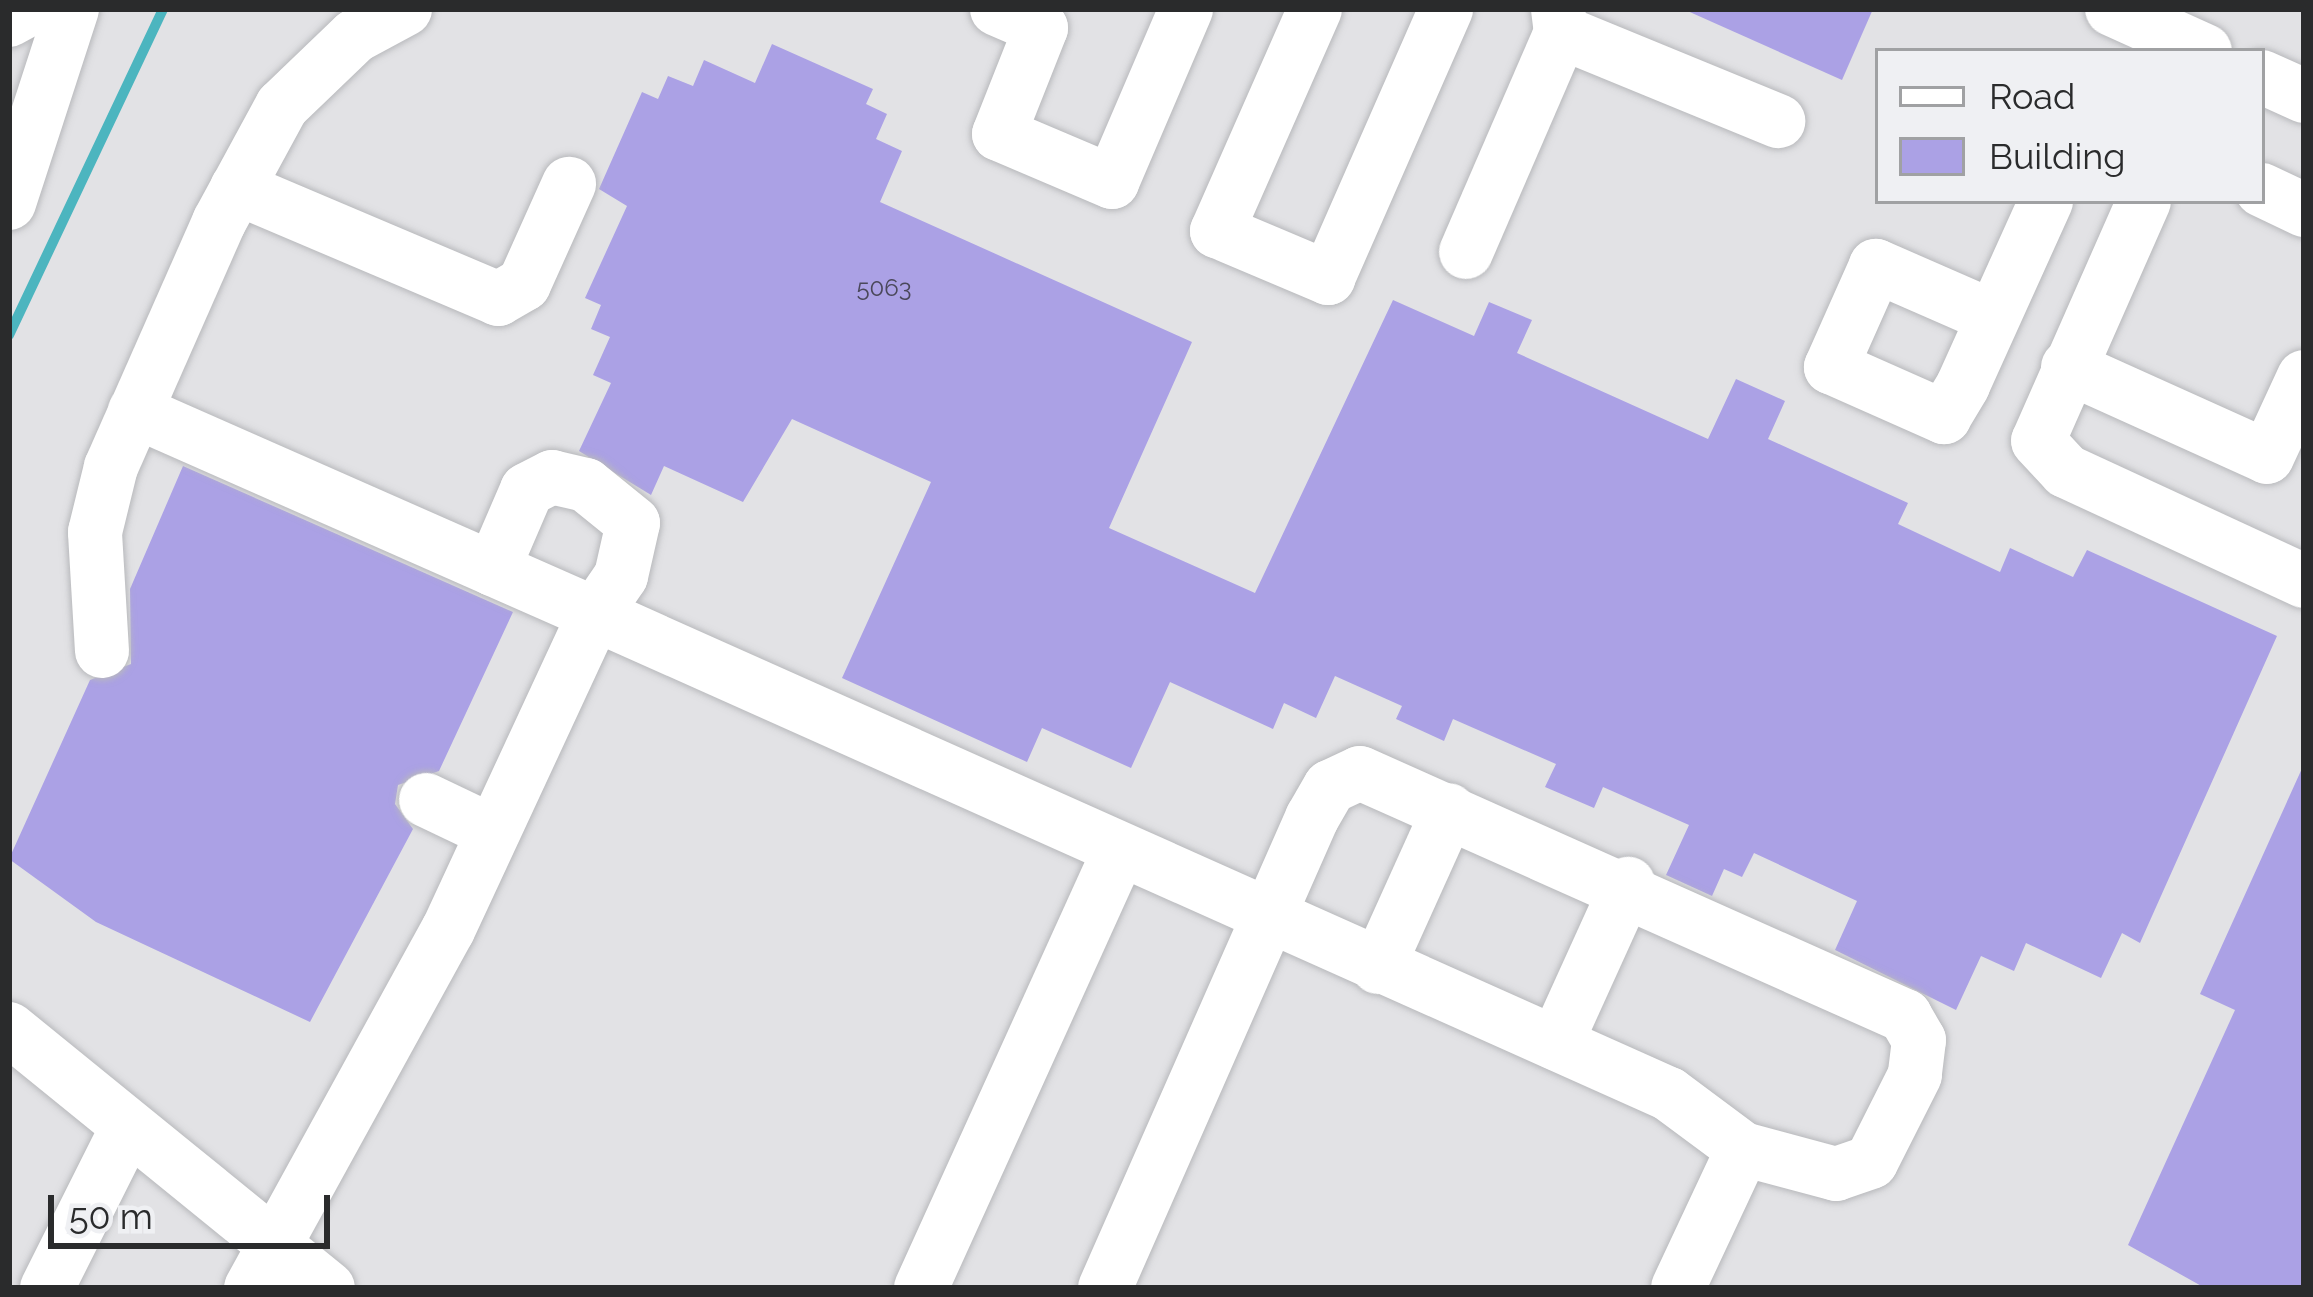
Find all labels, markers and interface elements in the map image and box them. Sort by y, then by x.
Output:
legend [1875,48,2265,204]
text: Road [1989,75,2075,117]
text: Building [1989,135,2125,177]
house number: 5063 [856,274,912,302]
scale bar [54,1171,336,1245]
text: 50 m [69,1195,153,1237]

